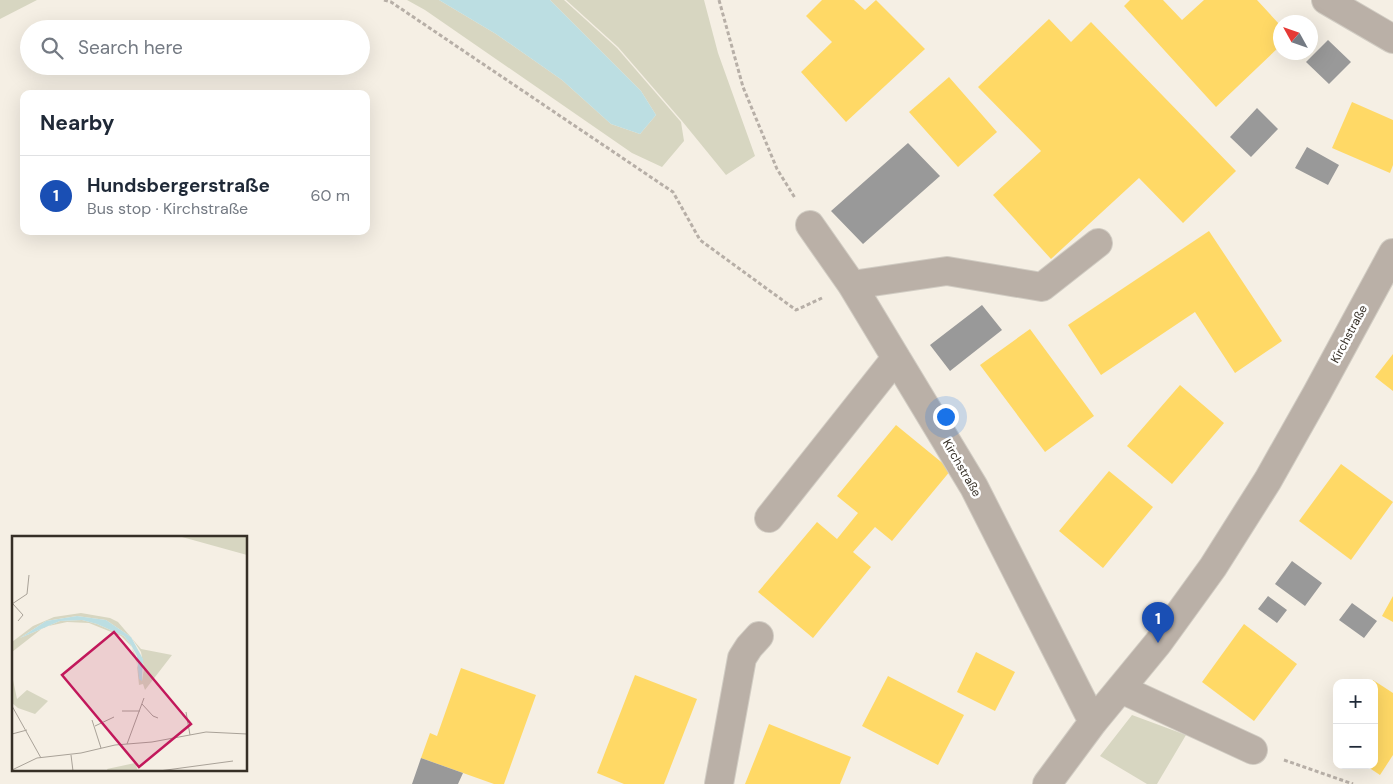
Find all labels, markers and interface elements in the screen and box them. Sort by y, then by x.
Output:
north arrow [1273,15,1318,60]
search box [20,20,370,75]
icon: search [38,34,66,62]
text: Search here [78,35,183,60]
text: Nearby [40,109,114,137]
text: Hundsbergerstraße [87,173,270,198]
text: 1 [53,185,59,206]
text: 60 m [310,185,350,206]
text: Bus stop · Kirchstraße [87,198,248,219]
street label: Kirchstraße [1327,302,1371,366]
your location [933,404,959,430]
street label: Kirchstraße [939,436,985,500]
inset map [12,536,248,772]
pin: 1 [1142,602,1174,643]
map controls [1333,679,1378,769]
button: + [1333,679,1378,724]
button: − [1333,724,1378,769]

